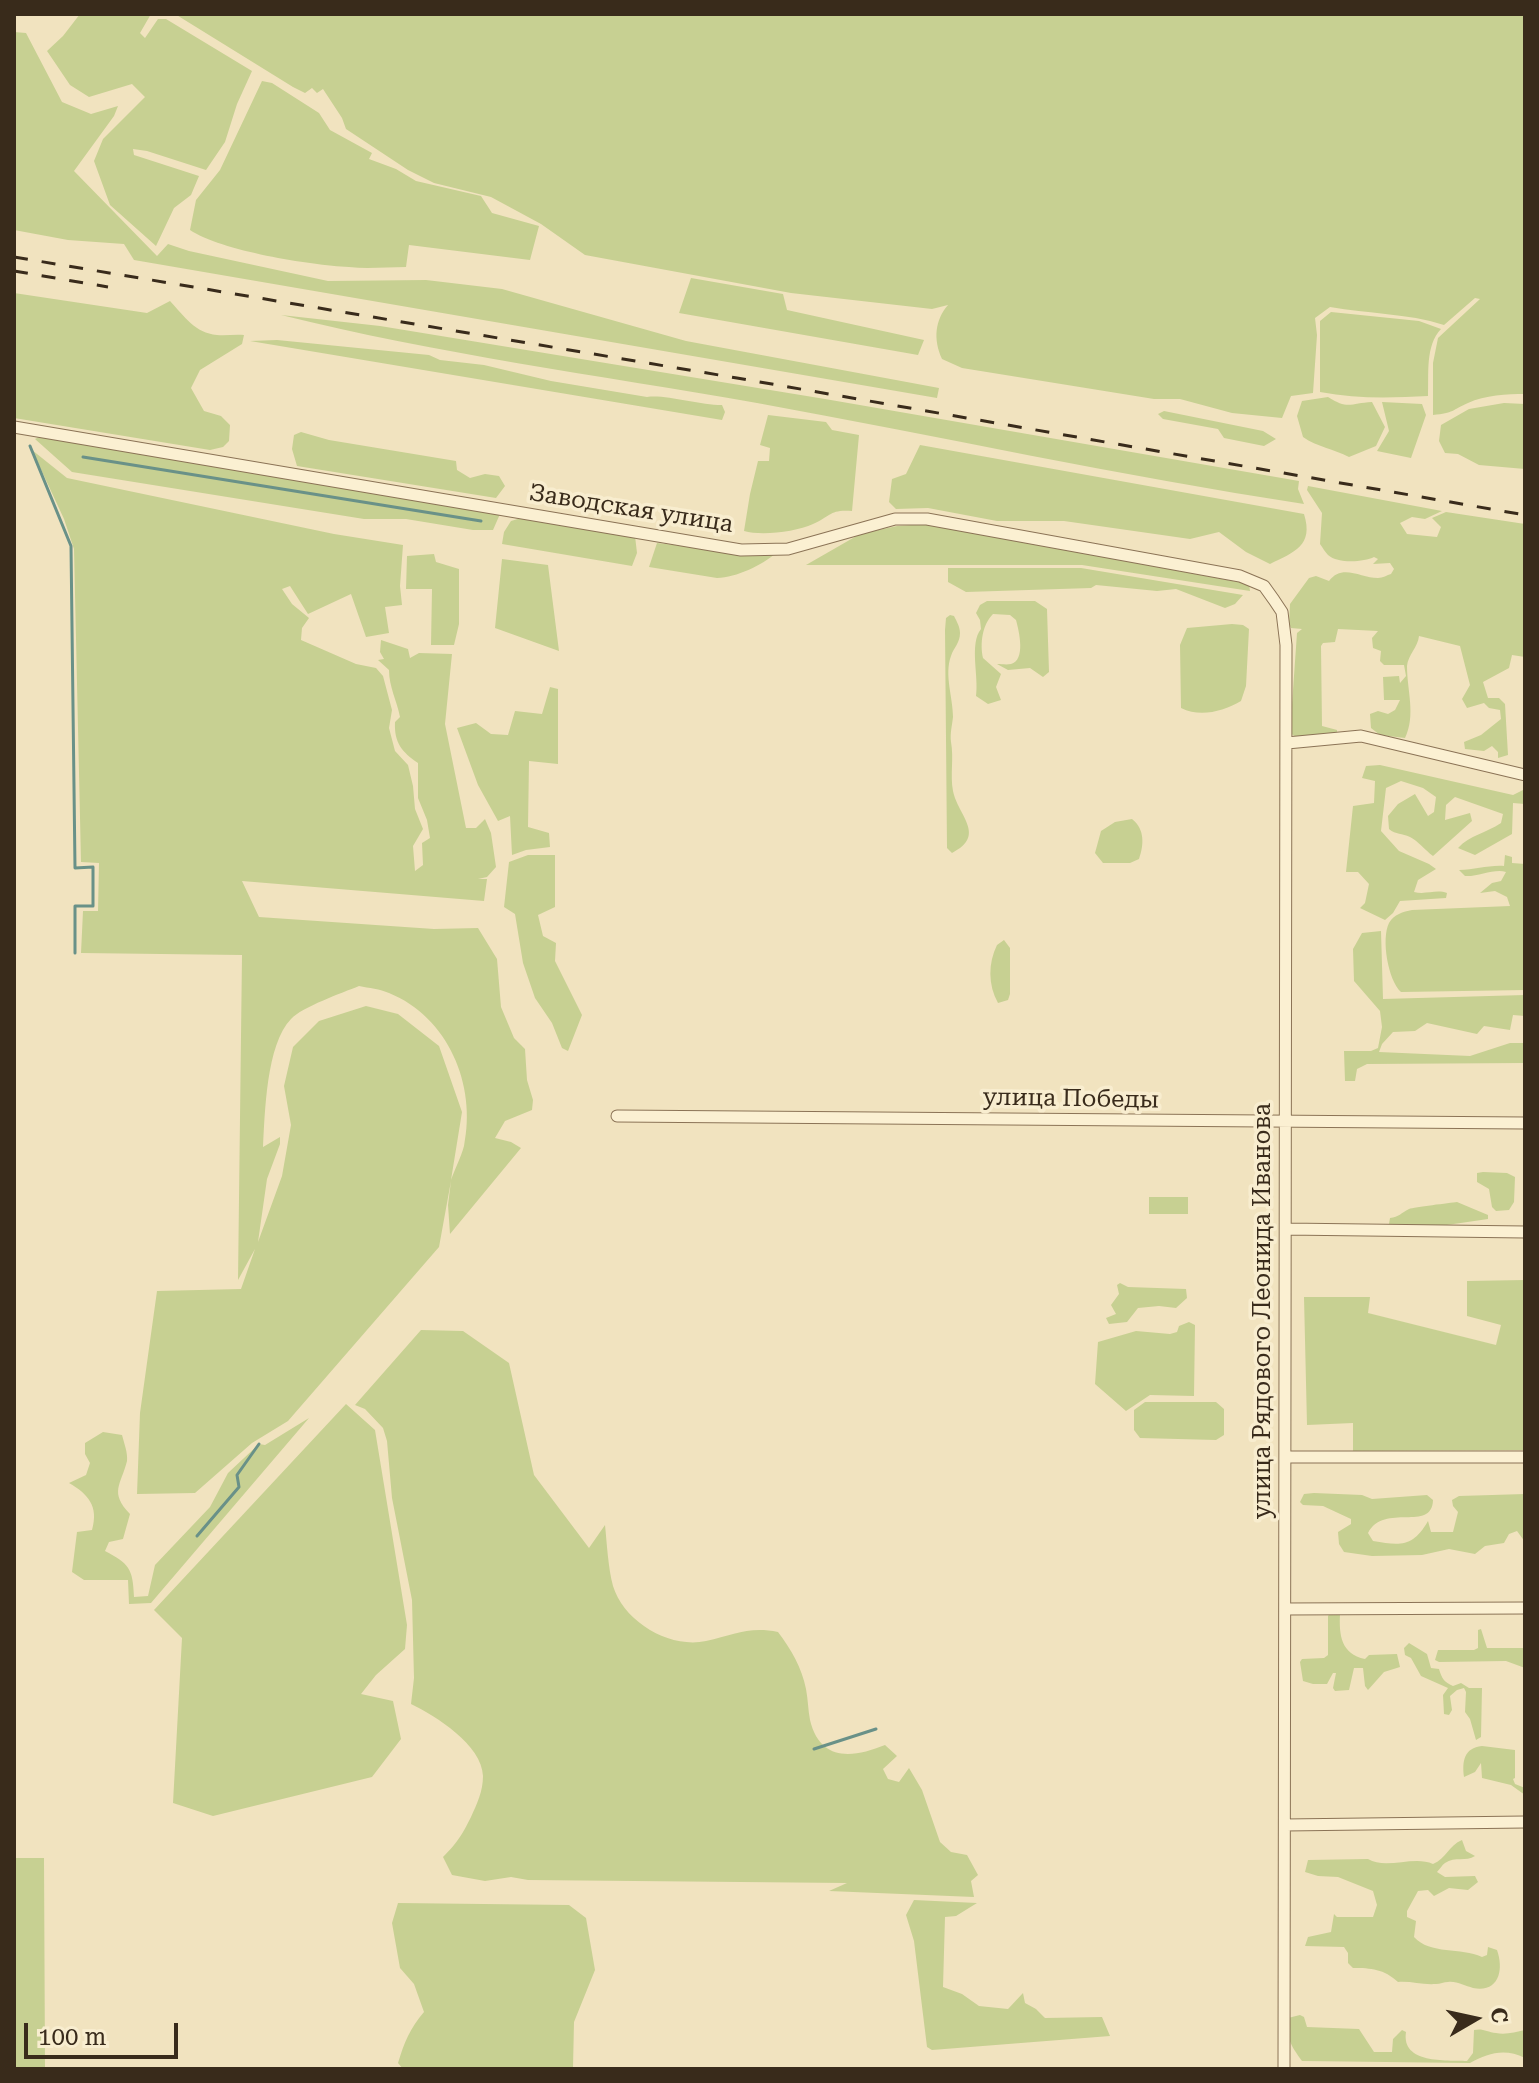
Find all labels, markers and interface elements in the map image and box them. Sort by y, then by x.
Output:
street label: Заводская улица [527,479,735,539]
street label: улица Победы [983,1083,1159,1115]
street label: улица Рядового Леонида Иванова [1249,1103,1277,1519]
north arrow [1435,1979,1515,2059]
text: С [1486,2006,1513,2025]
scale bar [28,2007,182,2057]
text: 100 m [38,2023,106,2051]

